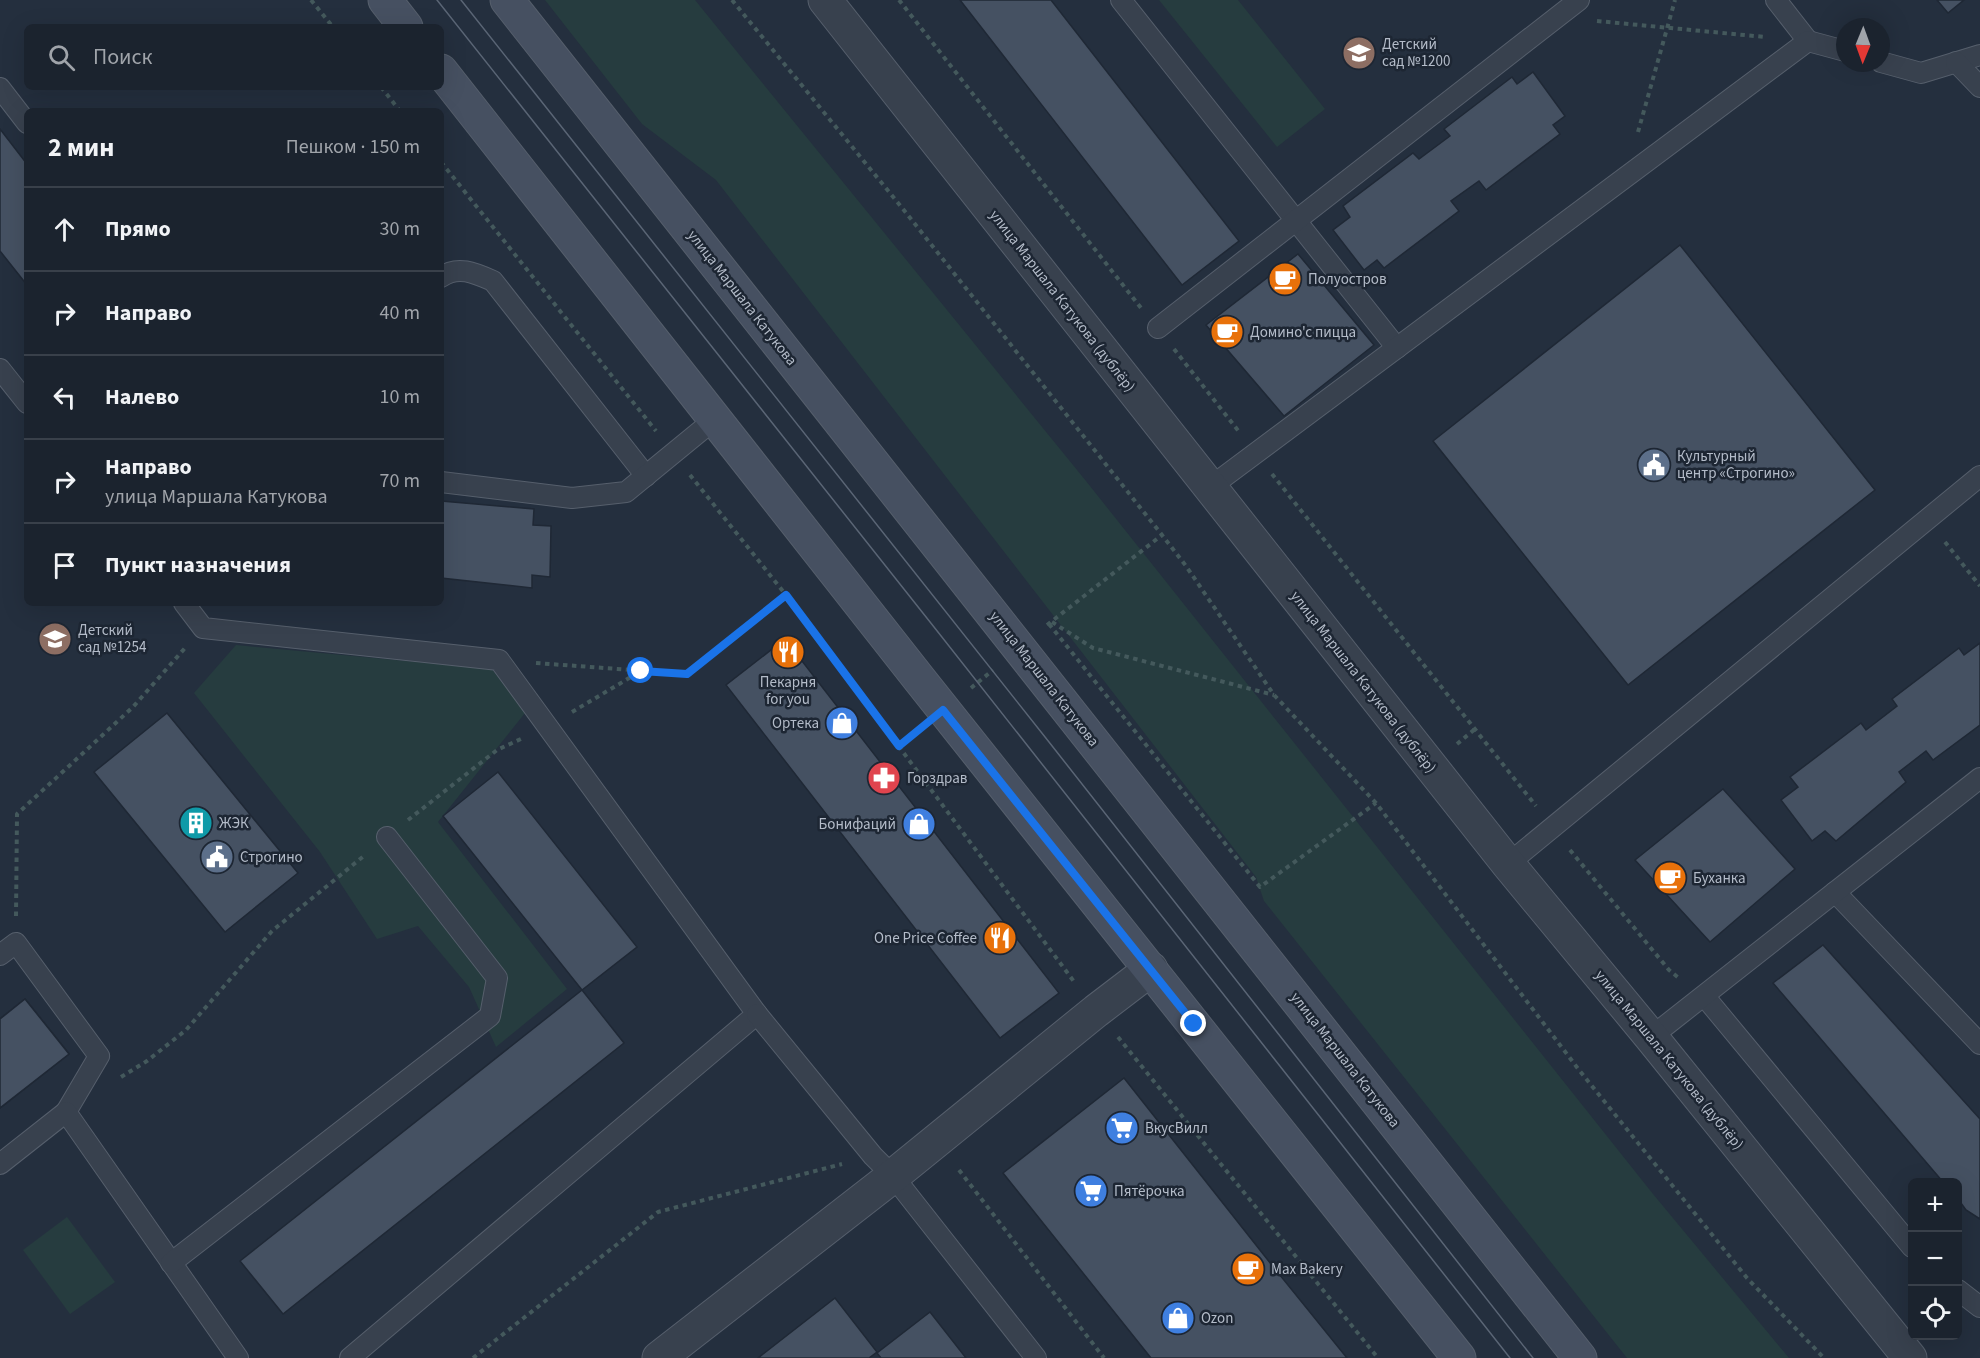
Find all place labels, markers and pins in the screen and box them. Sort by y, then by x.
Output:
place label: Детский сад №1200 [1382,34,1450,72]
school or university icon: Детский сад №1200 [1341,35,1377,71]
cafe icon: Полуостров [1267,261,1303,297]
place label: Полуостров [1308,269,1387,290]
cafe icon: Домино'с пицца [1209,314,1245,350]
place label: Домино'с пицца [1250,322,1356,343]
place label: Культурный центр «Строгино» [1677,446,1795,484]
public building icon: Культурный центр «Строгино» [1636,447,1672,483]
place label: Детский сад №1254 [78,620,147,658]
school or university icon: Детский сад №1254 [37,621,73,657]
restaurant icon: Пекарня for you [770,634,806,670]
place label: Пекарня for you [760,672,816,710]
shop icon: Ортека [824,705,860,741]
place label: Ортека [772,713,819,734]
pharmacy icon: Горздрав [866,760,902,796]
place label: Горздрав [907,768,968,789]
building icon: ЖЭК [178,805,214,841]
shop icon: Бонифаций [901,806,937,842]
place label: ЖЭК [219,813,249,834]
place label: Бонифаций [819,814,896,835]
public building icon: Строгино [199,839,235,875]
place label: Строгино [240,847,303,868]
cafe icon: Буханка [1652,860,1688,896]
place label: Буханка [1693,868,1746,889]
restaurant icon: One Price Coffee [982,920,1018,956]
place label: One Price Coffee [874,928,977,949]
supermarket icon: ВкусВилл [1104,1110,1140,1146]
place label: ВкусВилл [1145,1118,1208,1139]
supermarket icon: Пятёрочка [1073,1173,1109,1209]
place label: Пятёрочка [1114,1181,1185,1202]
cafe icon: Max Bakery [1230,1251,1266,1287]
place label: Max Bakery [1271,1259,1343,1280]
shop icon: Ozon [1160,1300,1196,1336]
place label: Ozon [1201,1308,1233,1329]

